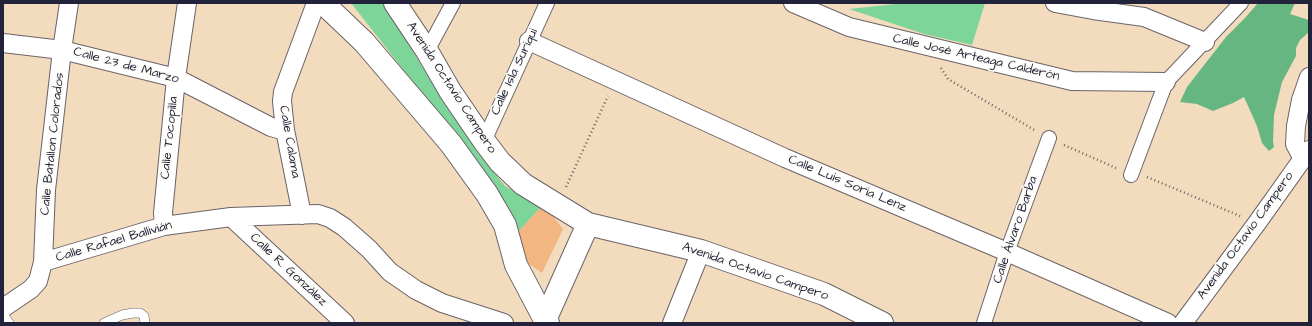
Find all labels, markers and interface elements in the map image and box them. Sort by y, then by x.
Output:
street label: Avenida Octavio Campero [403,19,499,157]
street label: Calle Isla Suriqui [488,26,542,118]
street label: Calle José Arteaga Calderón [891,31,1061,85]
street label: Calle 23 de Marzo [72,44,180,88]
street label: Calle Batallon Colorados [38,72,68,216]
street label: Calle Tocopilla [158,96,182,180]
street label: Calle Calama [275,105,303,179]
street label: Calle Luis Soria Lenz [785,152,909,216]
street label: Avenida Octavio Campero [1194,169,1298,303]
street label: Calle Álvaro Barba [990,174,1042,286]
street label: Calle Rafael Ballivián [54,218,174,266]
street label: Calle R. González [246,230,330,310]
street label: Avenida Octavio Campero [680,240,830,304]

